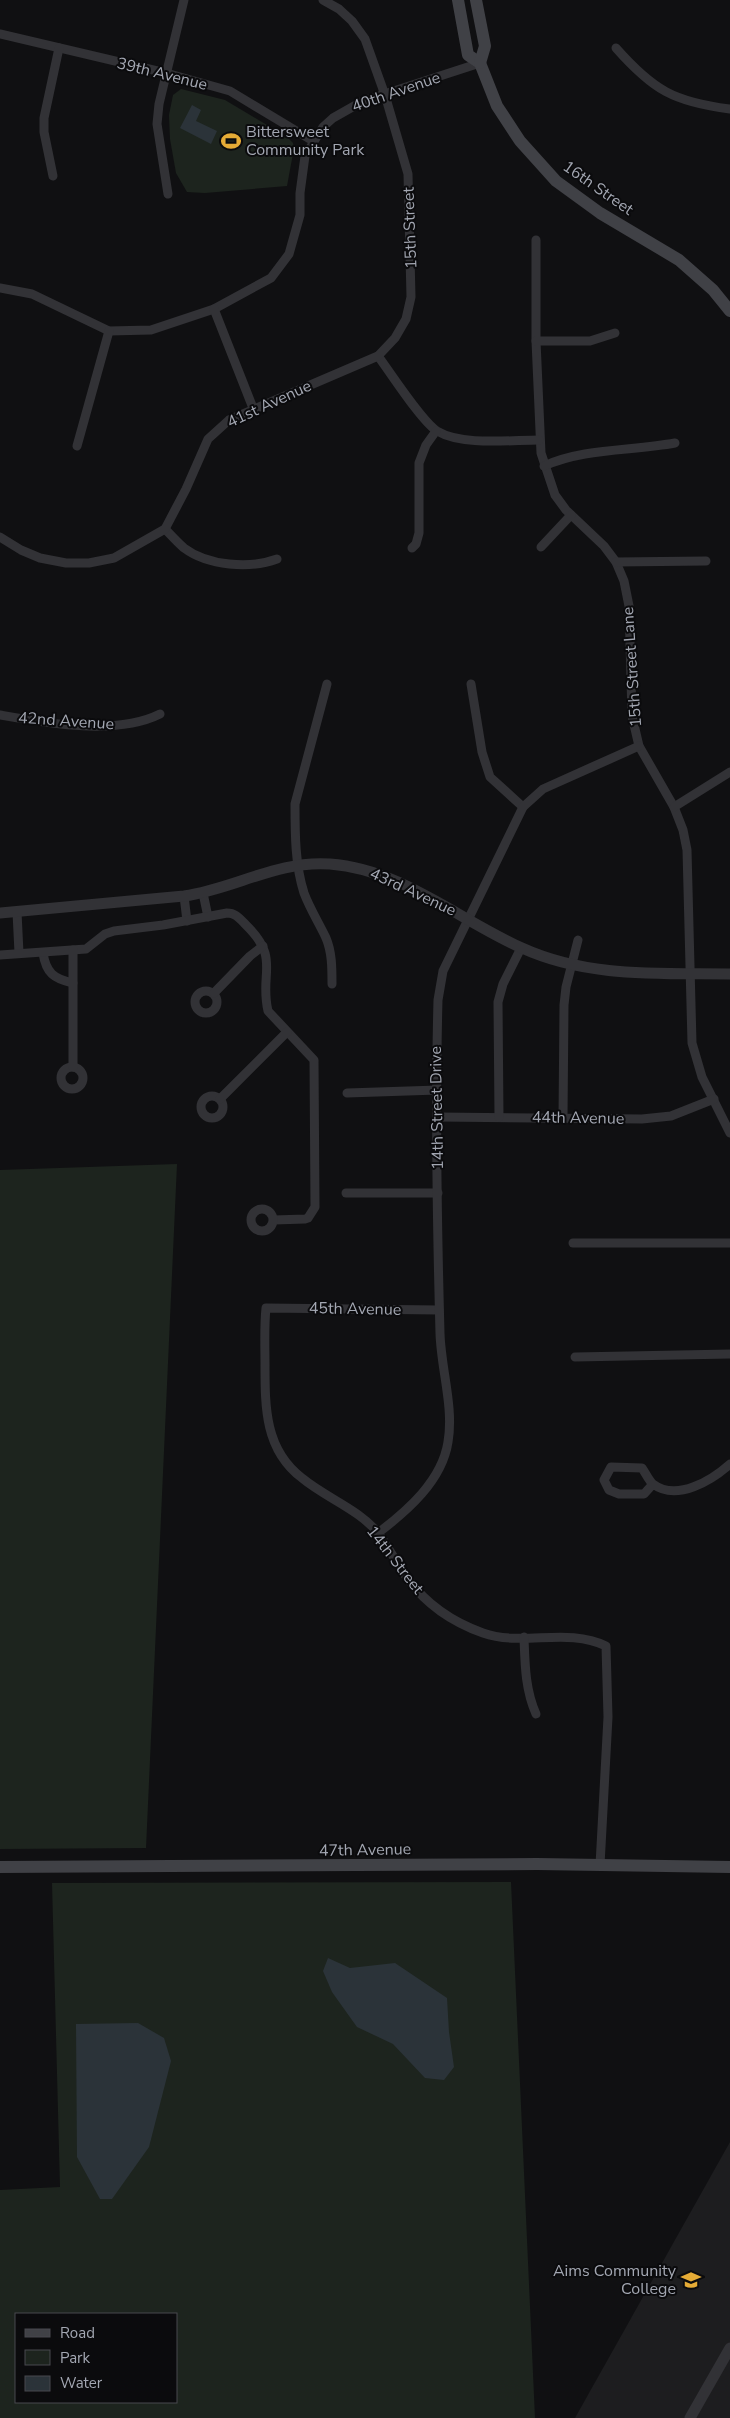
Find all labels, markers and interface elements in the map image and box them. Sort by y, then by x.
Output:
street label: 39th Avenue [114,52,210,96]
street label: 40th Avenue [349,67,443,117]
place label: Bittersweet Community Park [246,121,365,161]
sports icon: Bittersweet Community Park [220,130,242,152]
street label: 16th Street [558,156,638,221]
street label: 15th Street [398,186,422,269]
street label: 41st Avenue [223,375,315,433]
street label: 15th Street Lane [617,606,647,728]
street label: 42nd Avenue [17,707,115,735]
street label: 43rd Avenue [366,862,460,922]
street label: 14th Street Drive [425,1046,449,1170]
street label: 44th Avenue [532,1106,624,1130]
street label: 45th Avenue [309,1297,401,1321]
street label: 14th Street [361,1521,429,1599]
street label: 47th Avenue [319,1838,411,1862]
place label: Aims Community College [553,2260,677,2300]
school or university icon: Aims Community College [680,2269,702,2291]
legend [15,2313,178,2403]
text: Road [60,2323,95,2343]
text: Park [60,2348,90,2368]
text: Water [60,2373,103,2393]

